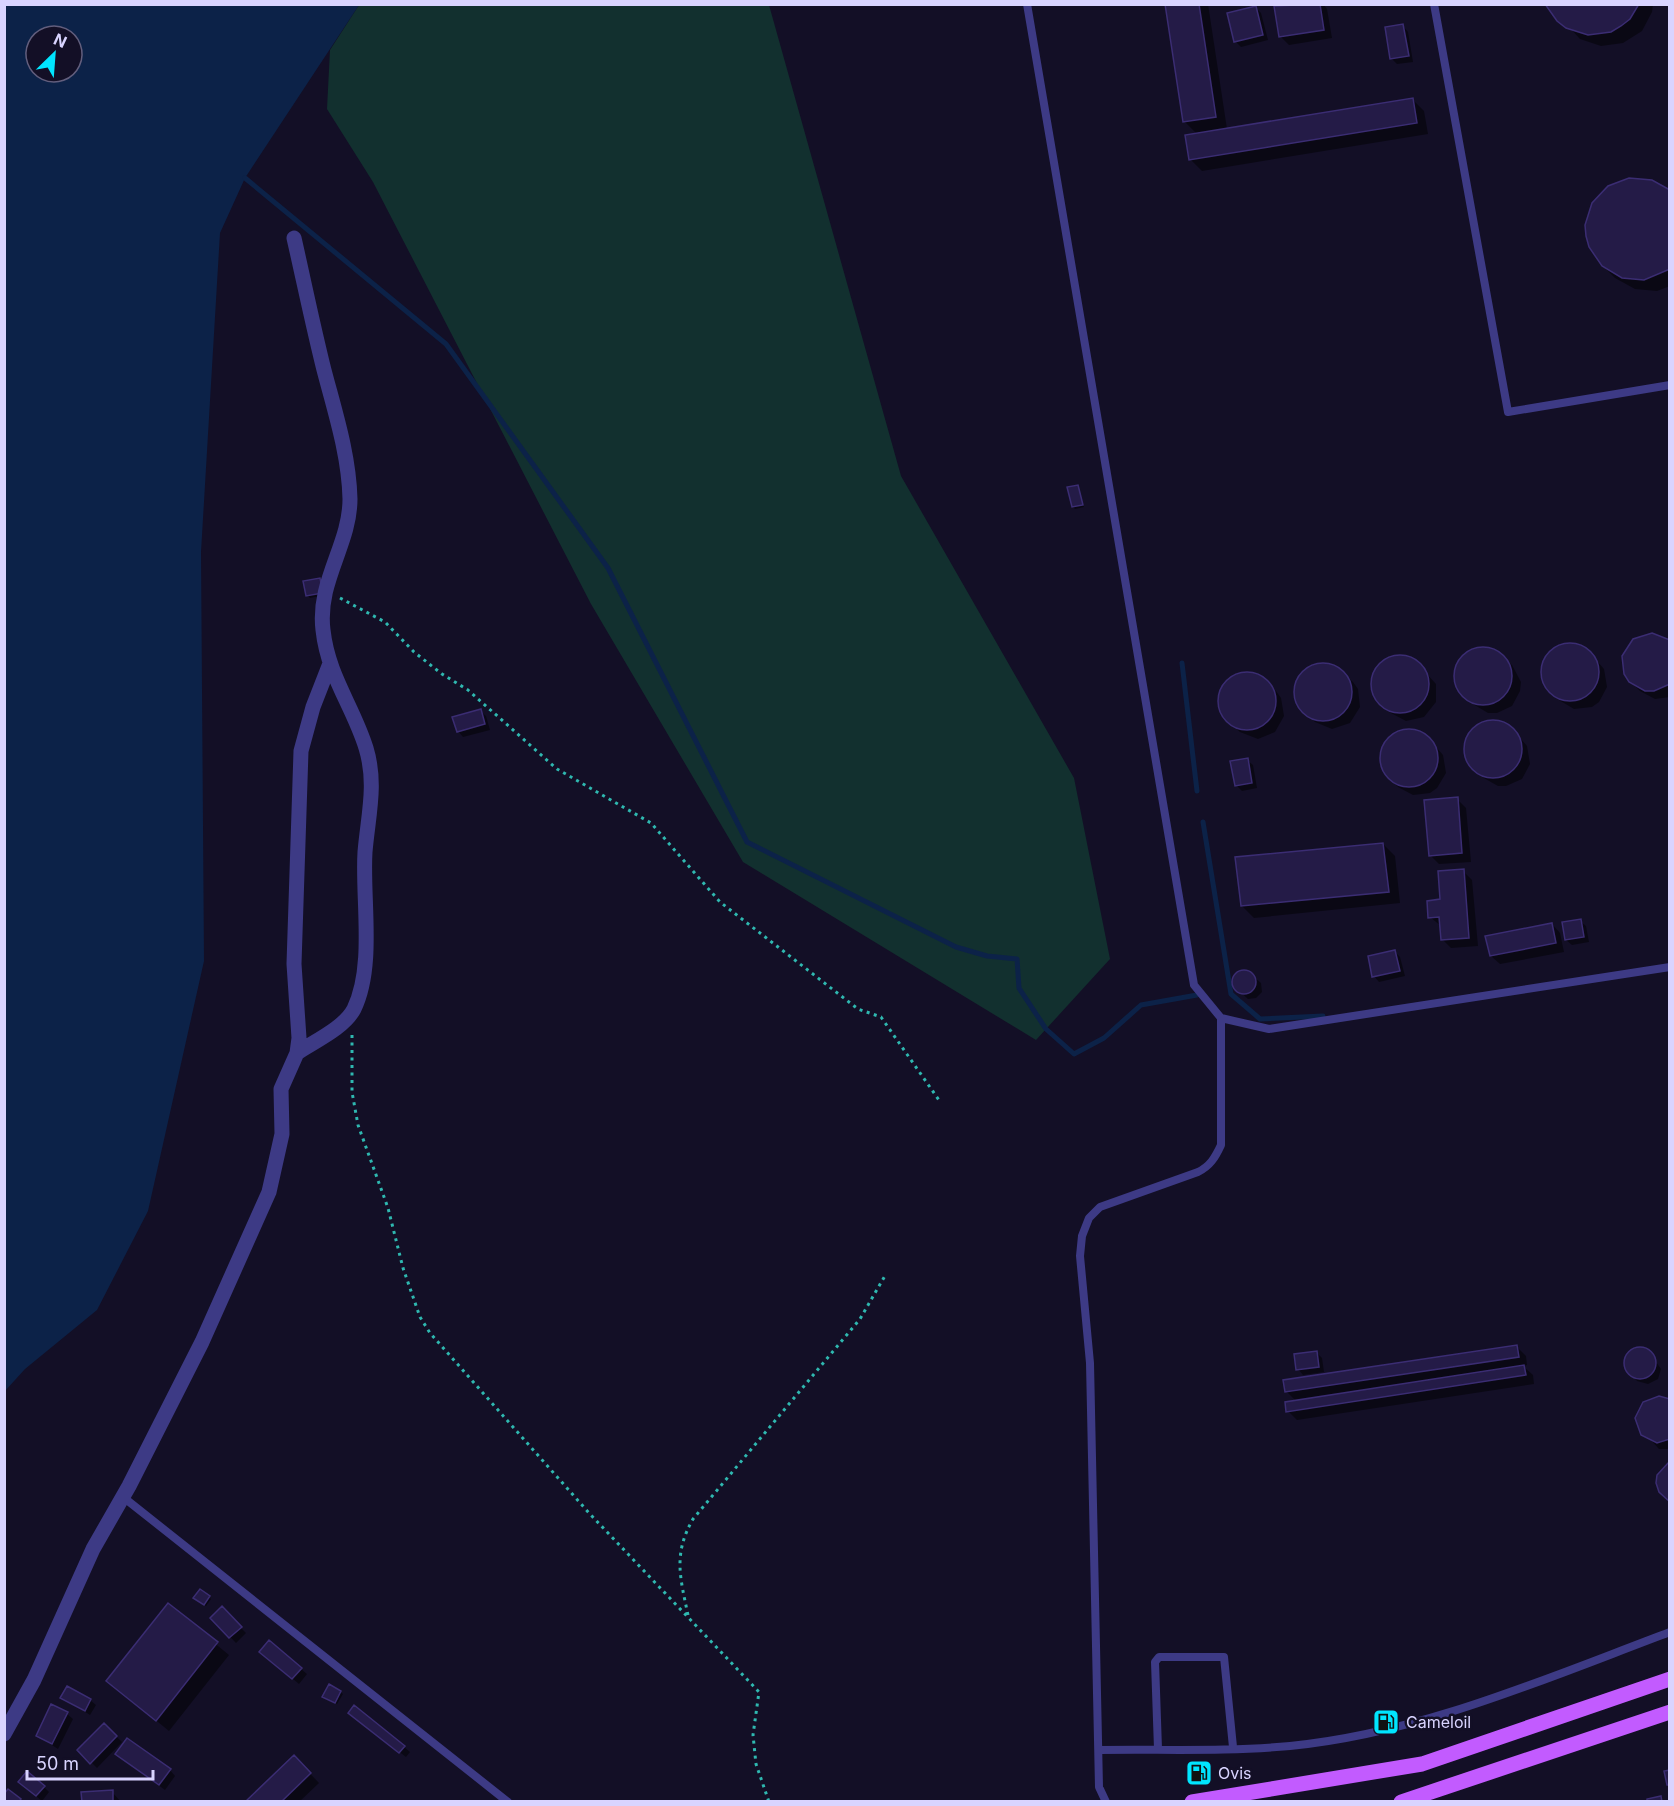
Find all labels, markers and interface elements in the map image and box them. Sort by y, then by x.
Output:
north arrow [24,24,84,84]
text: N [51,29,70,52]
fuel station icon: Cameloil [1371,1707,1401,1737]
place label: Cameloil [1406,1712,1471,1732]
scale bar [27,1743,153,1781]
text: 50 m [36,1753,79,1774]
fuel station icon: Ovis [1184,1758,1214,1788]
place label: Ovis [1218,1763,1252,1783]

